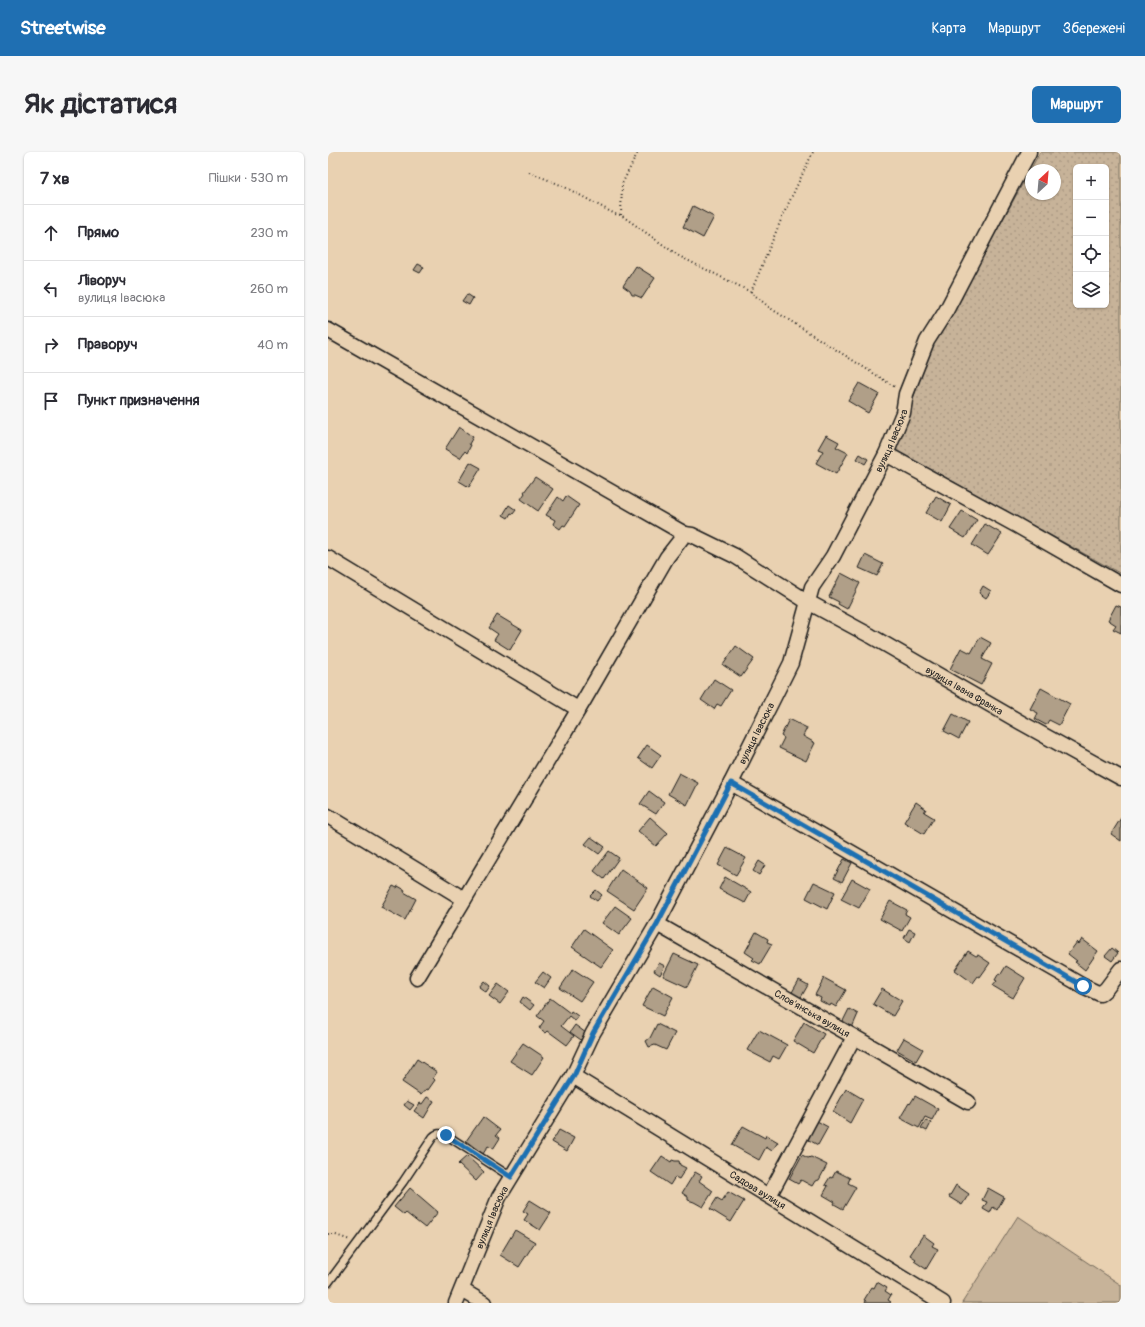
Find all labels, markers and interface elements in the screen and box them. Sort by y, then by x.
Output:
text: Streetwise [20,16,106,40]
text: Карта [931,20,966,37]
text: Маршрут [988,20,1041,37]
text: Збережені [1063,20,1125,37]
button: Маршрут [1032,86,1121,123]
text: Як дістатися [24,87,177,122]
north arrow [1025,164,1061,200]
map controls [1073,164,1109,308]
button: + [1073,164,1109,200]
text: 7 хв [40,168,70,189]
text: Пішки · 530 m [209,170,288,186]
button: − [1073,200,1109,236]
icon: ahead [40,222,62,244]
text: Прямо [78,223,119,242]
text: 230 m [251,225,288,241]
button: locate [1073,236,1109,272]
text: Ліворуч [78,271,126,290]
button: layers [1073,272,1109,308]
icon: left [40,278,62,300]
text: 260 m [250,281,288,297]
text: вулиця Івасюка [78,290,165,306]
icon: right [40,334,62,356]
text: Праворуч [78,335,138,354]
text: 40 m [257,337,288,353]
icon: arrive [40,390,62,412]
text: Пункт призначення [78,391,199,410]
street label: вулиця Івасюка [873,408,911,474]
street label: вулиця Івана Франка [923,664,1005,718]
street label: вулиця Івасюка [736,701,777,766]
route start [1074,977,1092,995]
street label: Слов'янська вулиця [772,987,852,1040]
route end [437,1126,455,1144]
street label: Садова вулиця [727,1169,788,1212]
street label: вулиця Івасюка [474,1184,512,1251]

